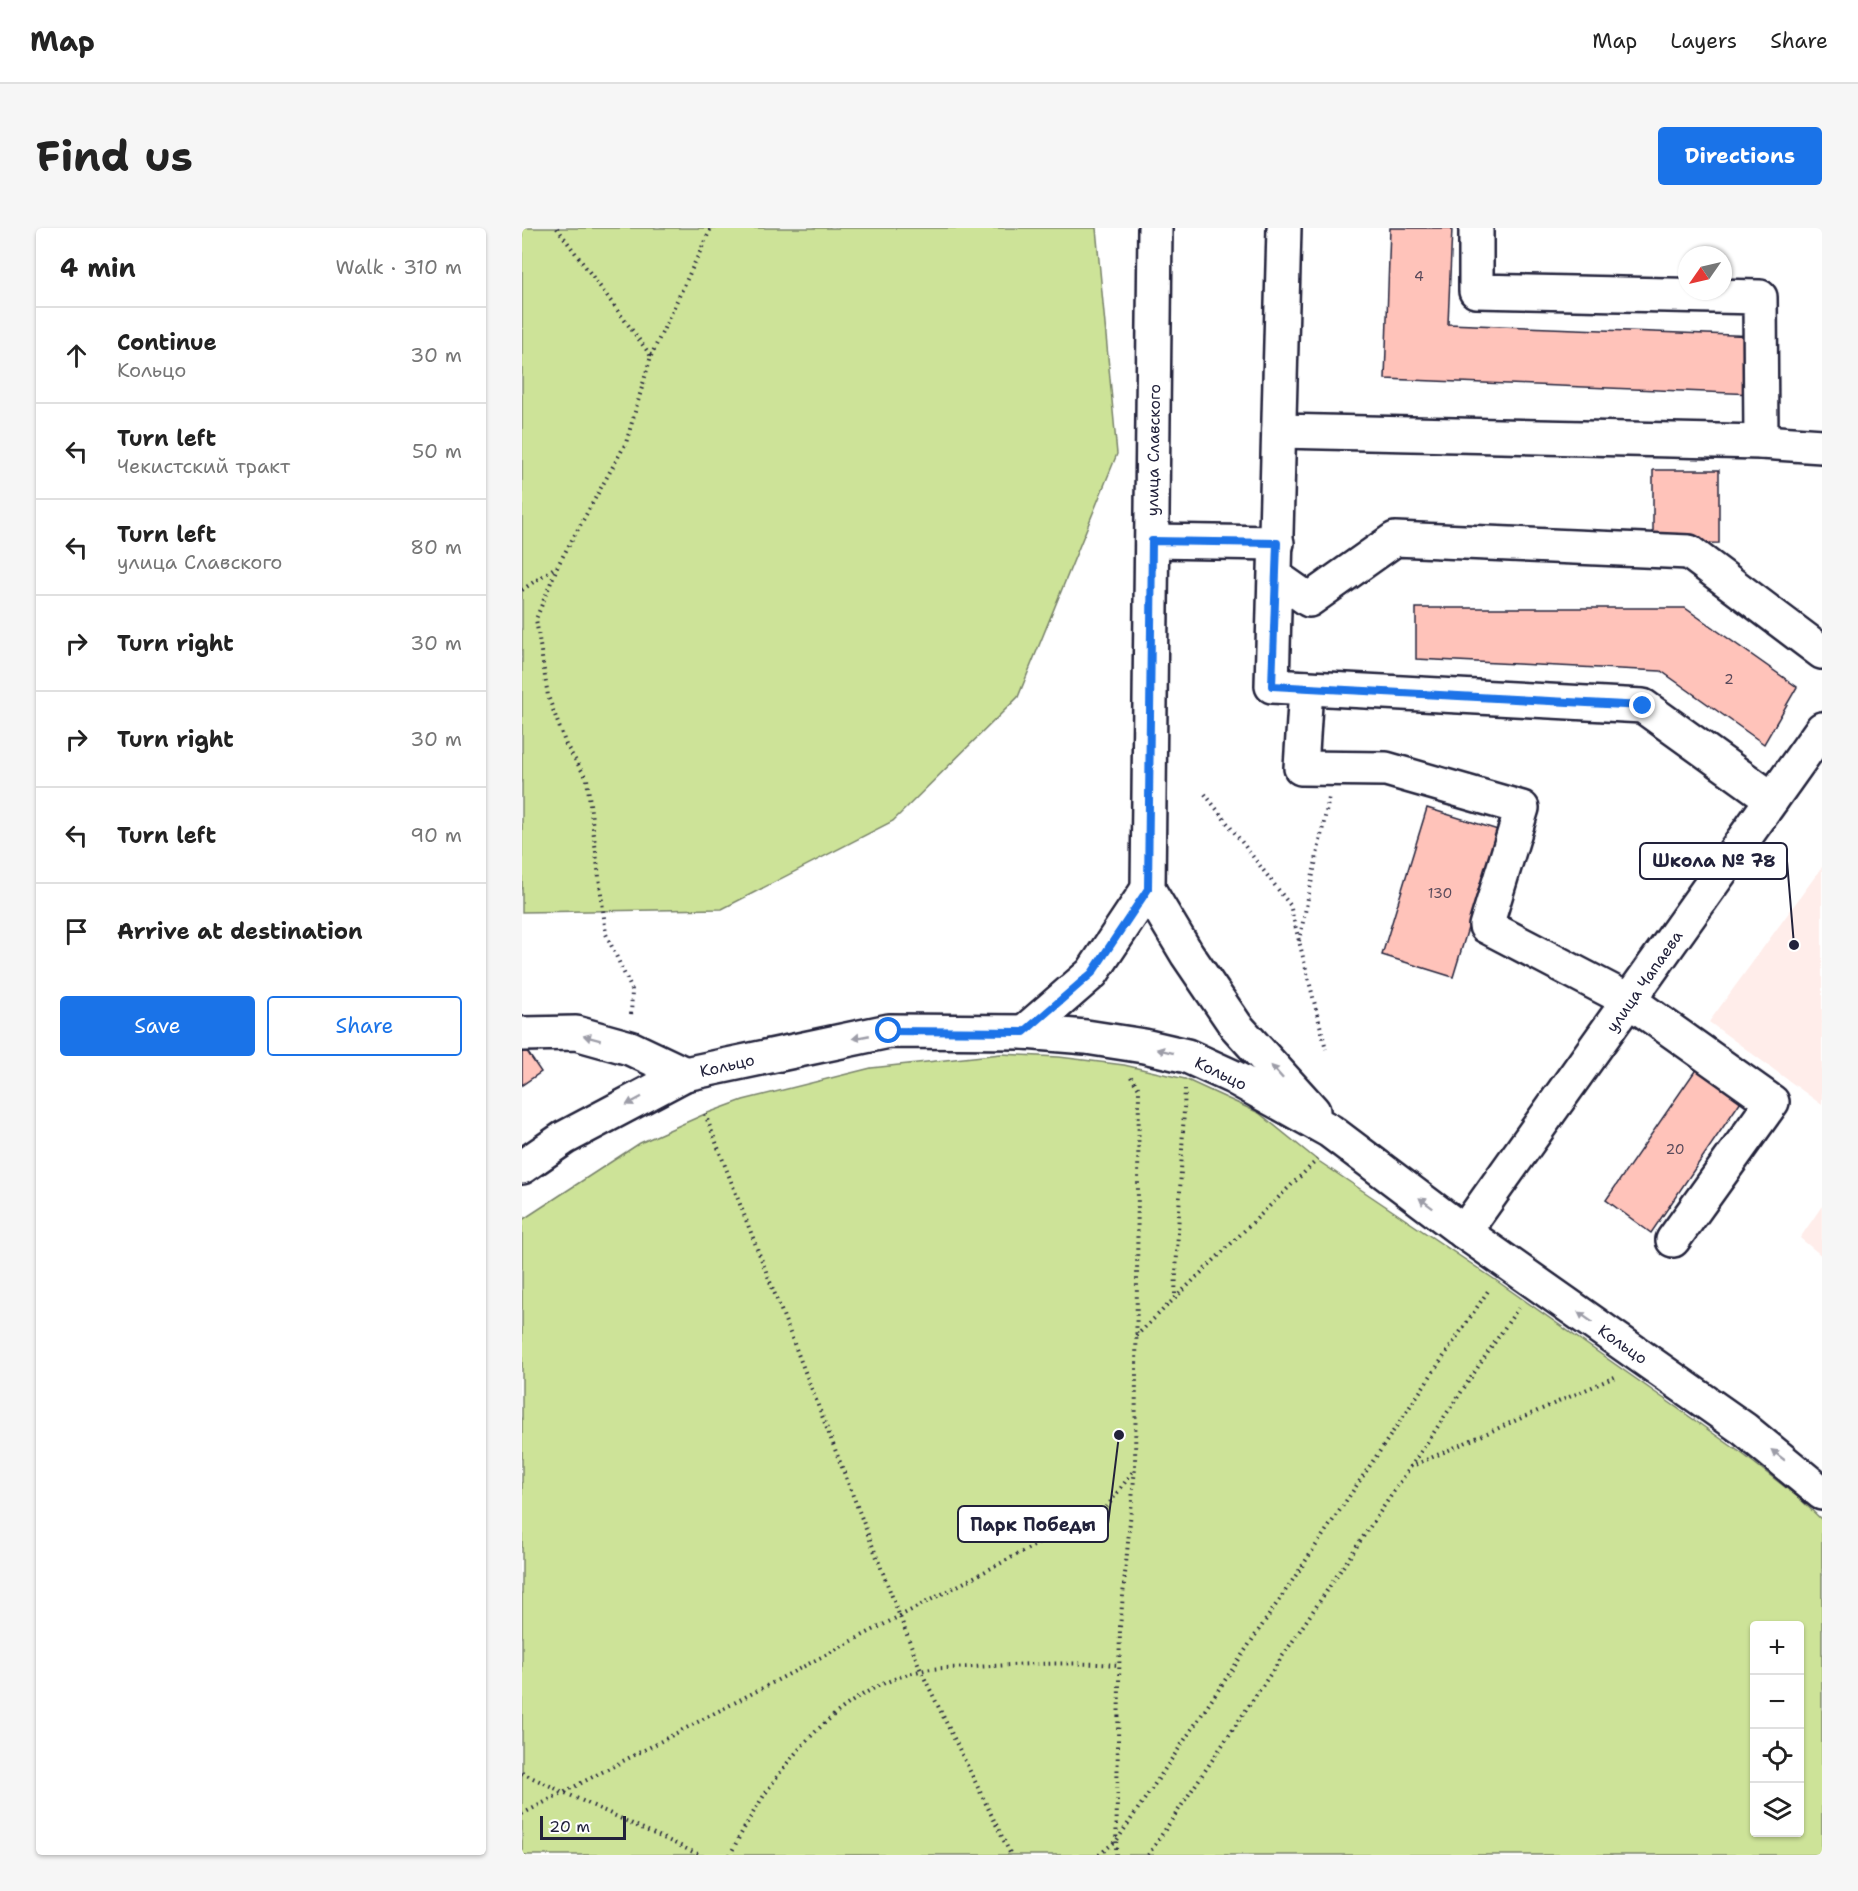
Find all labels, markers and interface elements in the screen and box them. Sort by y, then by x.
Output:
text: Map [30,22,95,60]
text: Map [1592,27,1637,55]
text: Layers [1670,27,1737,55]
text: Share [1770,27,1828,55]
button: Directions [1658,127,1822,185]
text: Find us [36,128,193,184]
north arrow [1678,246,1732,300]
text: 4 min [60,250,136,285]
text: Walk · 310 m [336,254,462,280]
house number: 4 [1414,267,1424,285]
text: Continue [117,328,217,357]
icon: ahead [60,339,93,372]
text: 30 m [410,342,462,368]
text: Кольцо [117,357,186,383]
street label: улица Славского [1142,384,1165,516]
text: Turn left [117,424,216,453]
icon: left [60,435,93,468]
text: 50 m [412,438,462,464]
text: Чекистский тракт [117,453,290,479]
text: Turn left [117,520,216,549]
icon: left [60,531,93,564]
text: 80 m [410,534,462,560]
text: улица Славского [117,549,282,575]
icon: right [60,627,93,660]
text: Turn right [117,629,234,658]
text: 30 m [410,630,462,656]
house number: 2 [1724,670,1734,688]
route end [1629,692,1655,718]
icon: right [60,723,93,756]
text: Turn right [117,725,234,754]
text: 30 m [410,726,462,752]
icon: left [60,819,93,852]
text: Turn left [117,821,216,850]
text: 90 m [410,822,462,848]
callout: Школа № 78 [1640,843,1787,879]
text: Школа № 78 [1652,849,1776,873]
house number: 130 [1428,884,1452,902]
icon: arrive [60,915,93,948]
text: Arrive at destination [117,917,363,946]
street label: улица Чапаева [1602,926,1687,1036]
button: Save [60,996,255,1056]
button: Share [267,996,462,1056]
route start [875,1017,901,1043]
one-way arrow [583,1032,601,1042]
one-way arrow [851,1033,870,1042]
one-way arrow [1155,1045,1174,1055]
street label: Кольцо [698,1049,757,1082]
street label: Кольцо [1191,1052,1250,1095]
one-way arrow [1270,1064,1284,1079]
one-way arrow [625,1096,642,1106]
house number: 20 [1665,1140,1685,1158]
one-way arrow [1419,1198,1434,1210]
one-way arrow [1577,1311,1593,1323]
street label: Кольцо [1594,1320,1651,1369]
one-way arrow [1770,1449,1785,1461]
callout: Парк Победы [958,1506,1108,1542]
text: Парк Победы [970,1513,1096,1537]
map controls [1750,1621,1804,1837]
button: + [1750,1621,1804,1675]
button: − [1750,1675,1804,1729]
button: locate [1750,1729,1804,1783]
button: layers [1750,1783,1804,1837]
scale bar [540,1813,626,1840]
text: 20 m [549,1816,590,1837]

